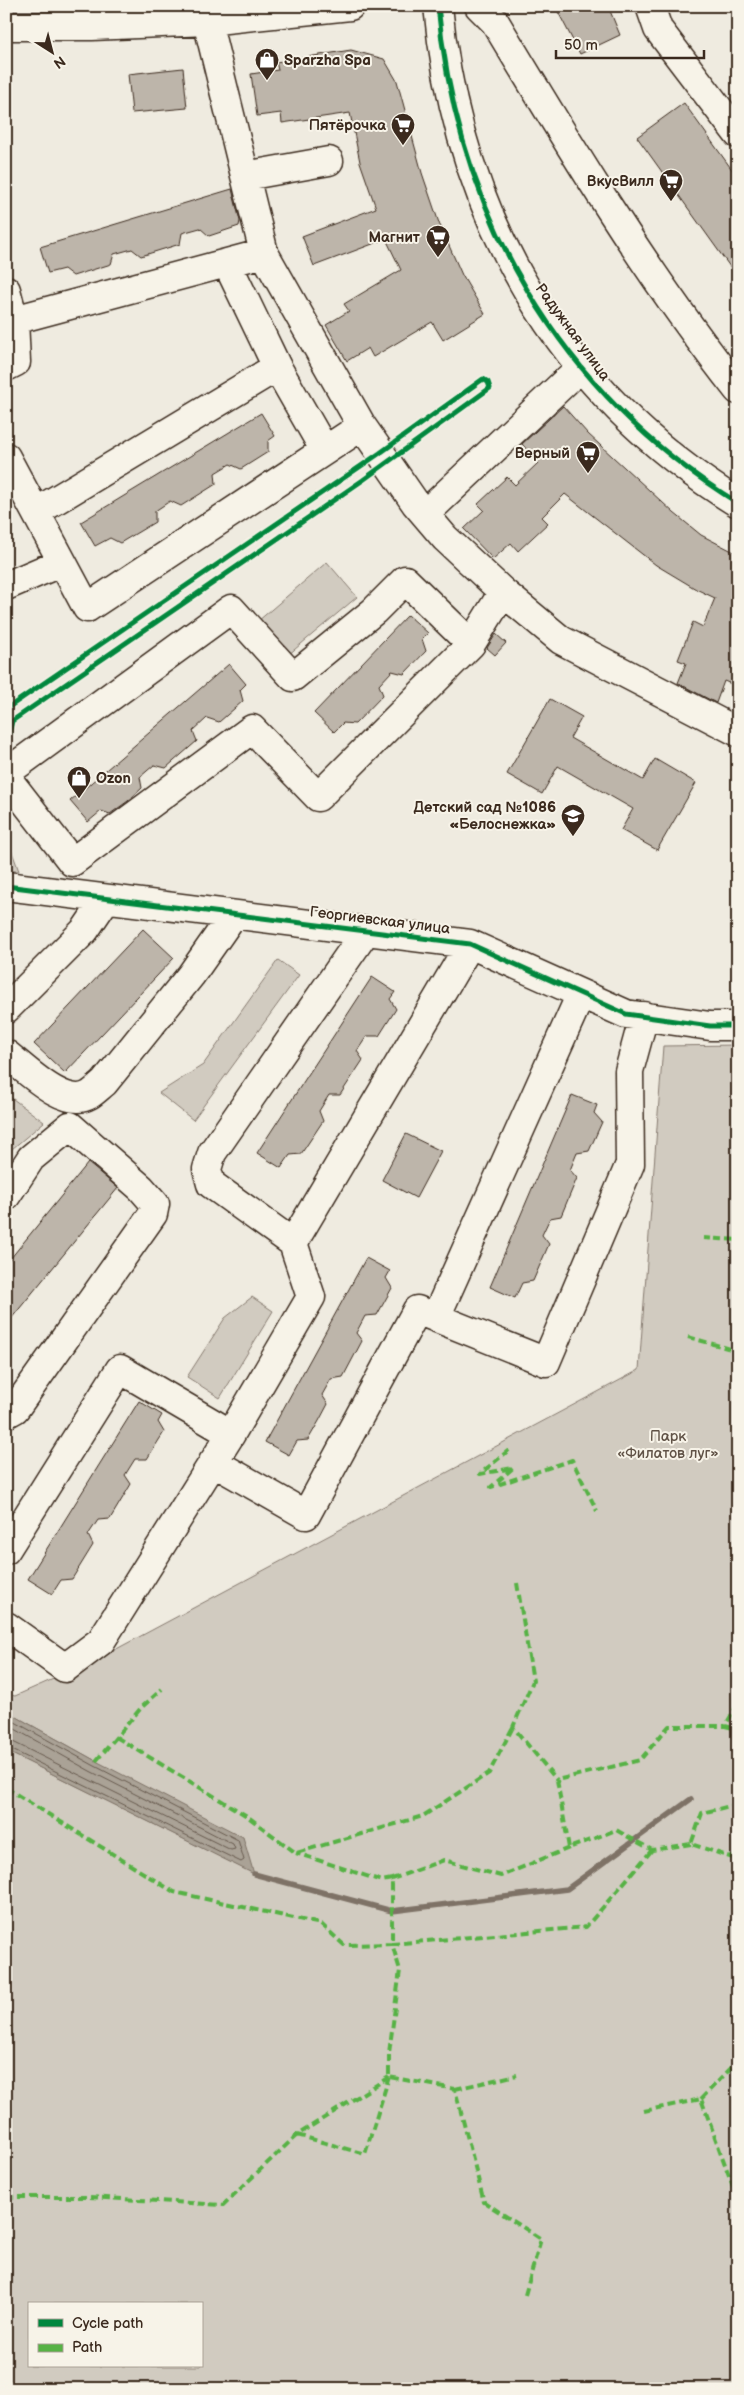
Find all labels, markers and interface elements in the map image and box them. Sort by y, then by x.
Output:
north arrow [28,28,78,78]
scale bar [556,28,704,60]
text: 50 m [564,36,598,55]
shop icon: Sparzha Spa [254,47,280,81]
place label: Sparzha Spa [284,51,371,70]
text: N [50,52,69,72]
supermarket icon: Пятёрочка [390,112,416,146]
place label: Пятёрочка [309,116,386,135]
supermarket icon: ВкусВилл [658,168,684,202]
place label: ВкусВилл [587,172,654,191]
supermarket icon: Магнит [425,224,451,258]
place label: Магнит [368,228,421,247]
street label: Радужная улица [531,280,614,385]
supermarket icon: Верный [575,440,601,474]
place label: Верный [515,444,570,463]
shop icon: Ozon [66,765,92,799]
place label: Ozon [96,769,131,788]
place label: Детский сад №1086 «Белоснежка» [414,798,556,834]
school or university icon: Детский сад №1086 «Белоснежка» [560,803,586,837]
street label: Георгиевская улица [309,902,451,939]
park label: Парк «Филатов луг» [617,1427,719,1463]
legend [28,2302,202,2368]
text: Cycle path [72,2314,143,2333]
text: Path [72,2338,102,2357]

